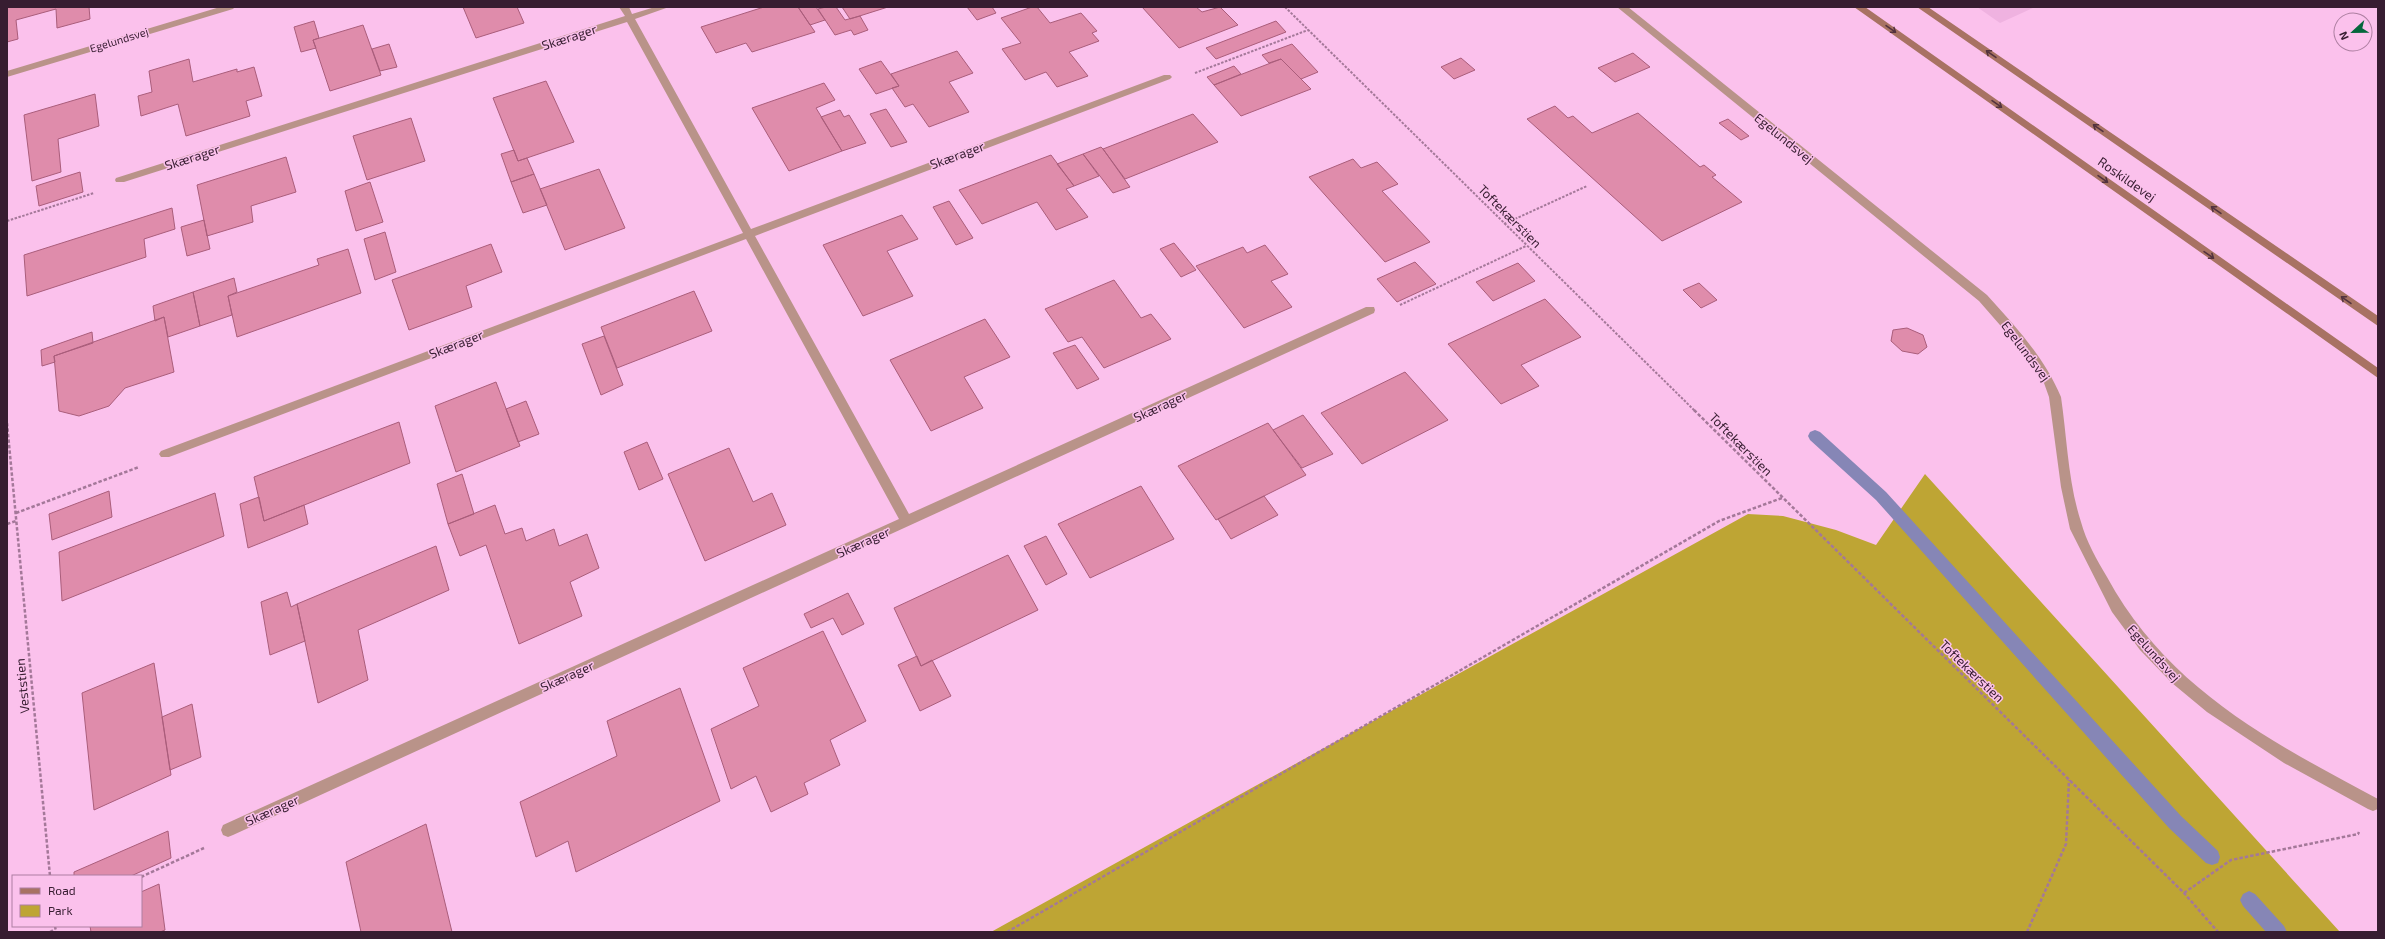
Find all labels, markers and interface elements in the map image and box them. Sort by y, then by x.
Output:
north arrow [2333,12,2373,52]
street label: Skærager [539,21,599,53]
street label: Egelundsvej [88,24,150,56]
one-way arrow [1885,25,1896,33]
text: N [2336,30,2351,42]
one-way arrow [1985,50,1996,58]
one-way arrow [1991,100,2002,108]
street label: Egelundsvej [1751,109,1817,167]
one-way arrow [2092,124,2103,132]
street label: Skærager [927,138,987,172]
street label: Skærager [162,141,222,173]
street label: Roskildevej [2095,153,2159,205]
one-way arrow [2098,175,2109,183]
street label: Toftekærstien [1475,181,1545,251]
one-way arrow [2211,206,2222,214]
one-way arrow [2204,250,2215,259]
one-way arrow [2341,296,2352,304]
street label: Egelundsvej [1998,318,2054,384]
street label: Skærager [427,326,485,362]
street label: Skærager [1131,387,1189,425]
street label: Toftekærstien [1706,409,1776,479]
street label: Skærager [834,523,892,561]
street label: Egelundsvej [2124,621,2184,685]
street label: Toftekærstien [1937,636,2007,706]
street label: Skærager [538,657,596,695]
street label: Veststien [12,658,32,714]
street label: Skærager [243,791,301,829]
legend [12,875,142,927]
text: Road [48,883,76,897]
text: Park [48,903,73,917]

